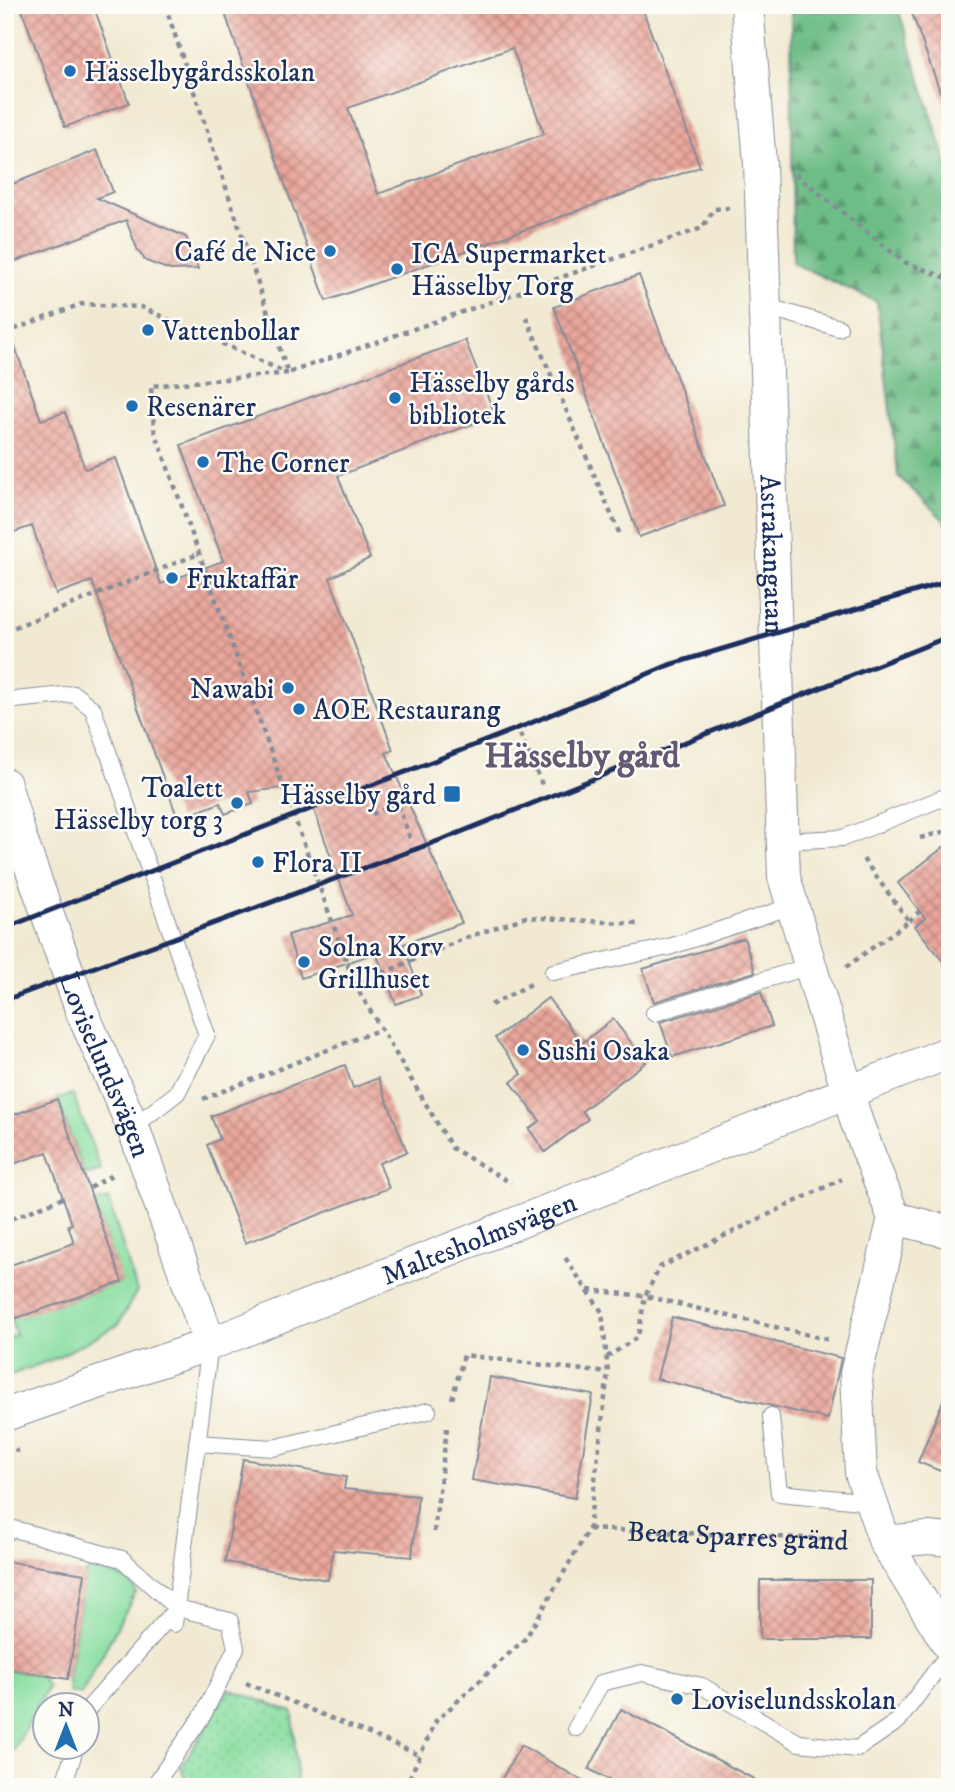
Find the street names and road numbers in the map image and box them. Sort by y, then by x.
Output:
street label: Astrakangatan [751,474,792,635]
street label: Loviselundsvägen [50,967,158,1163]
street label: Maltesholmsvägen [377,1185,582,1294]
street label: Beata Sparres gränd [627,1515,849,1559]

